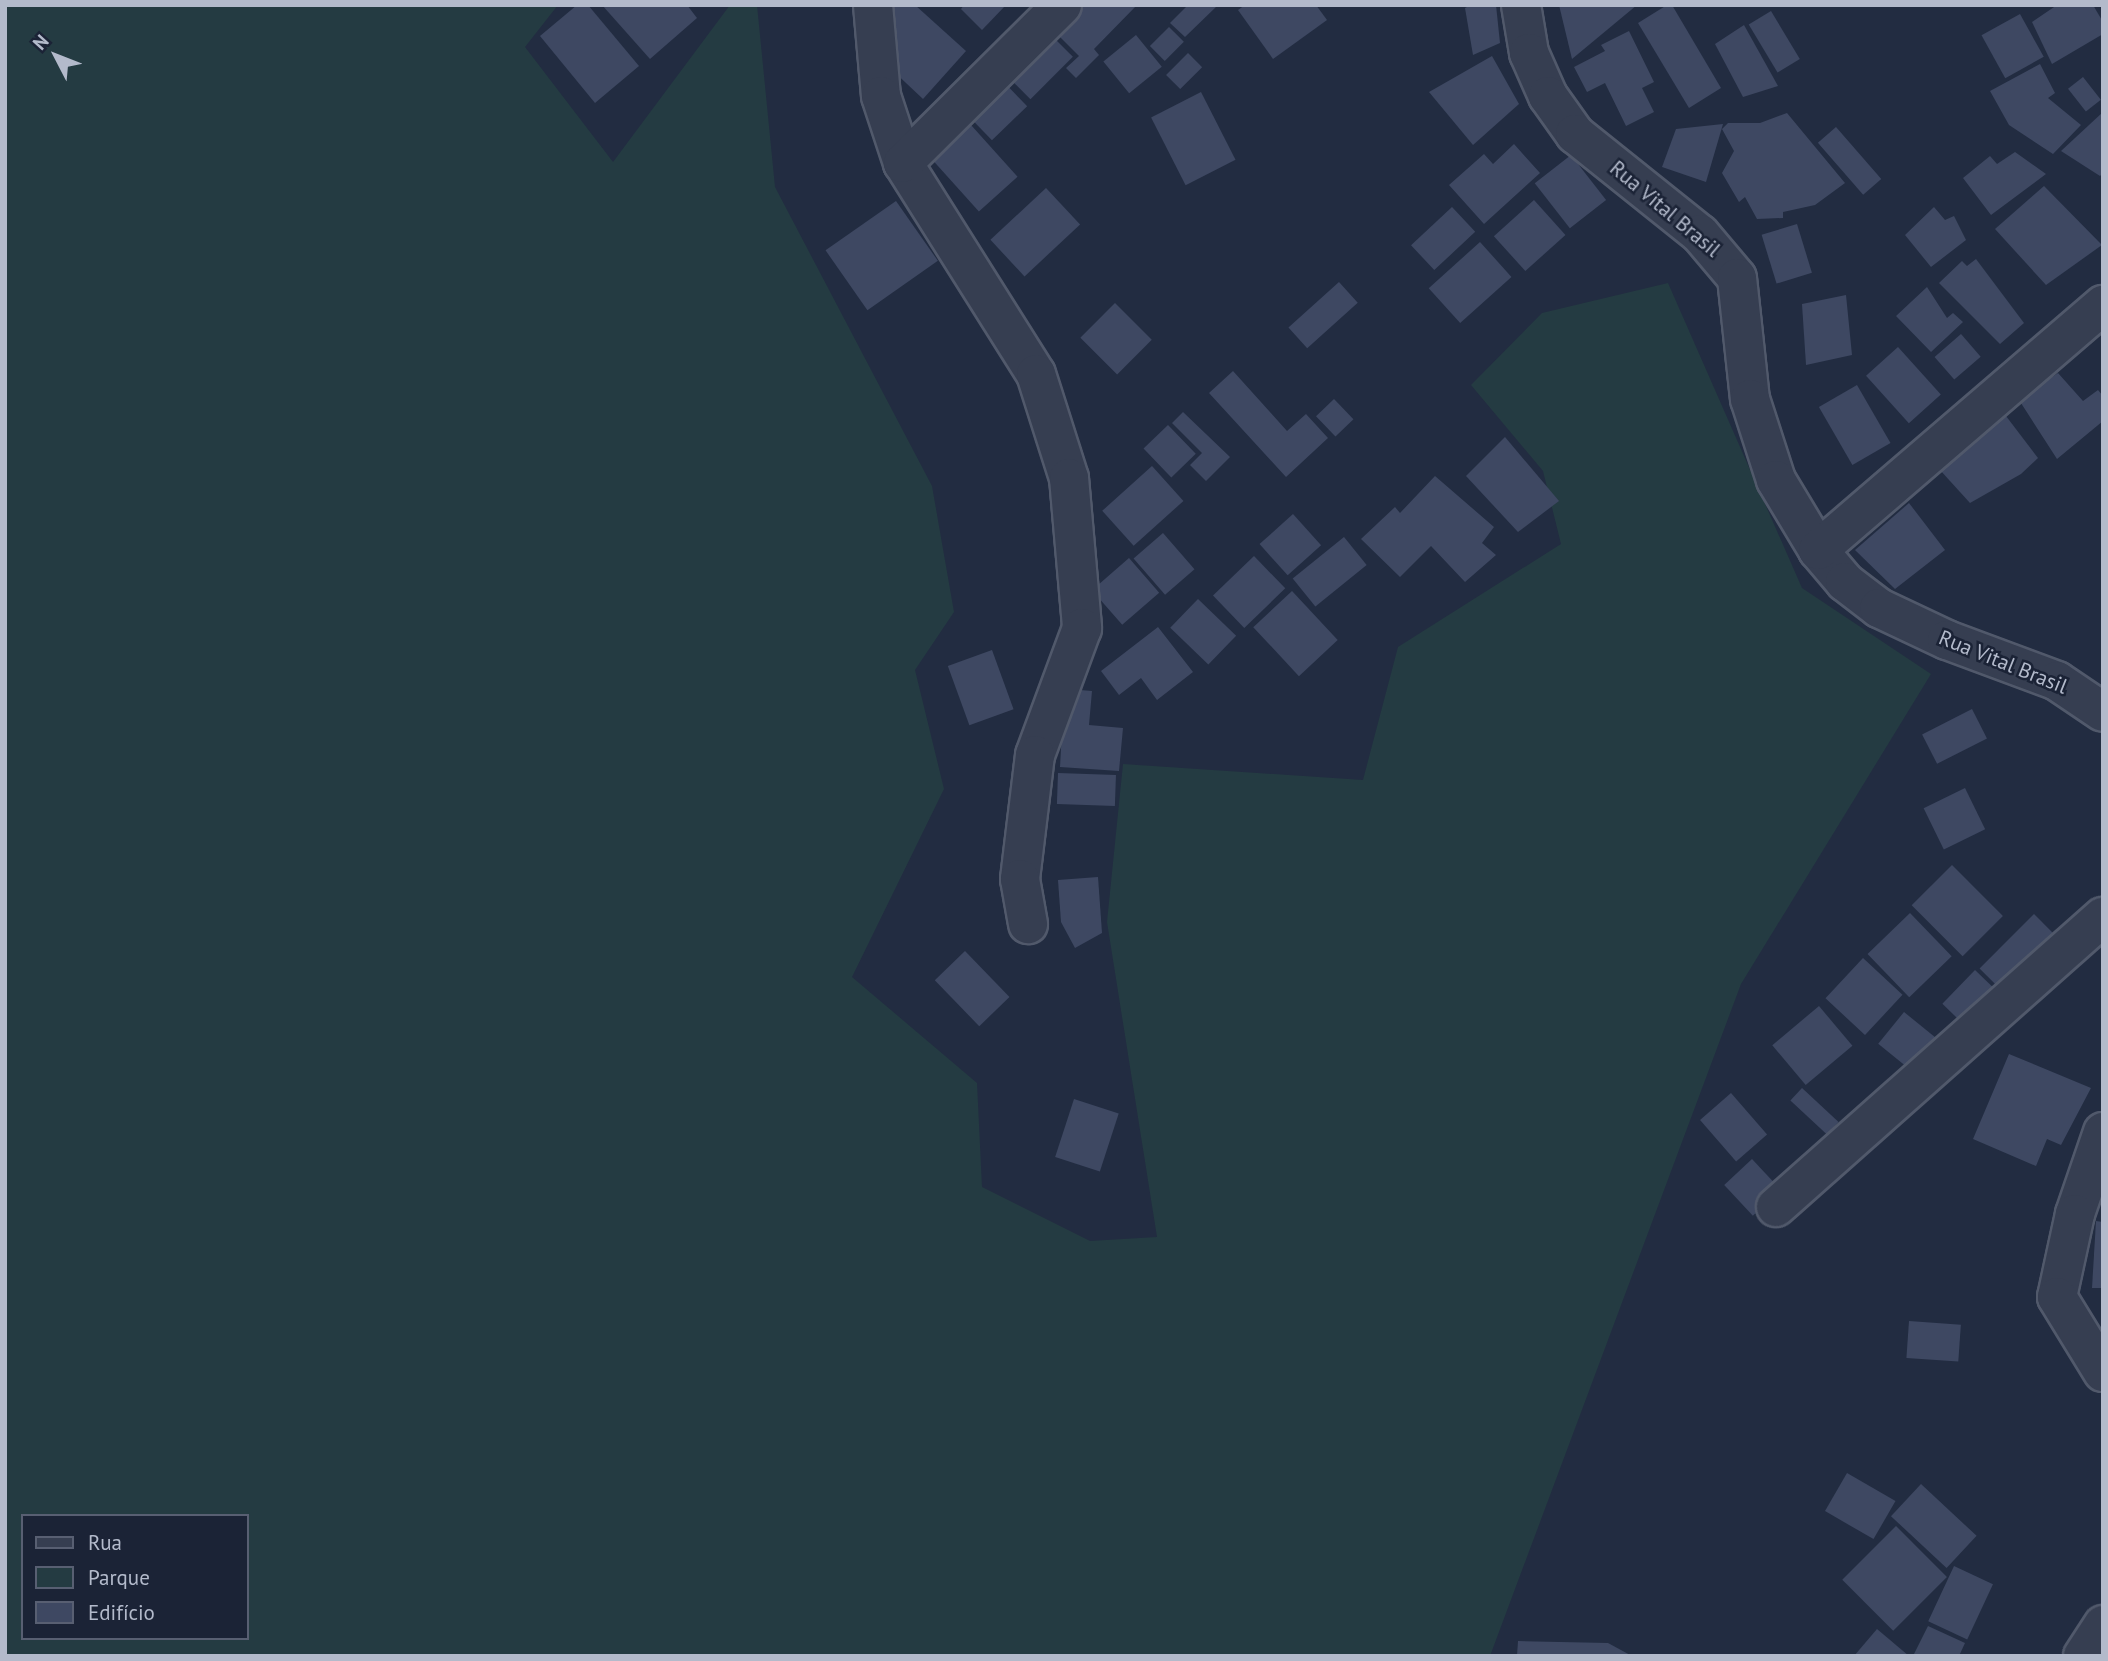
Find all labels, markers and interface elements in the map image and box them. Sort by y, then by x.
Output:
north arrow [21,21,91,91]
text: N [27,29,53,55]
street label: Rua Vital Brasil [1604,155,1726,263]
street label: Rua Vital Brasil [1935,625,2071,699]
legend [21,1514,248,1640]
text: Rua [88,1529,122,1556]
text: Parque [88,1564,150,1591]
text: Edifício [88,1599,155,1626]

